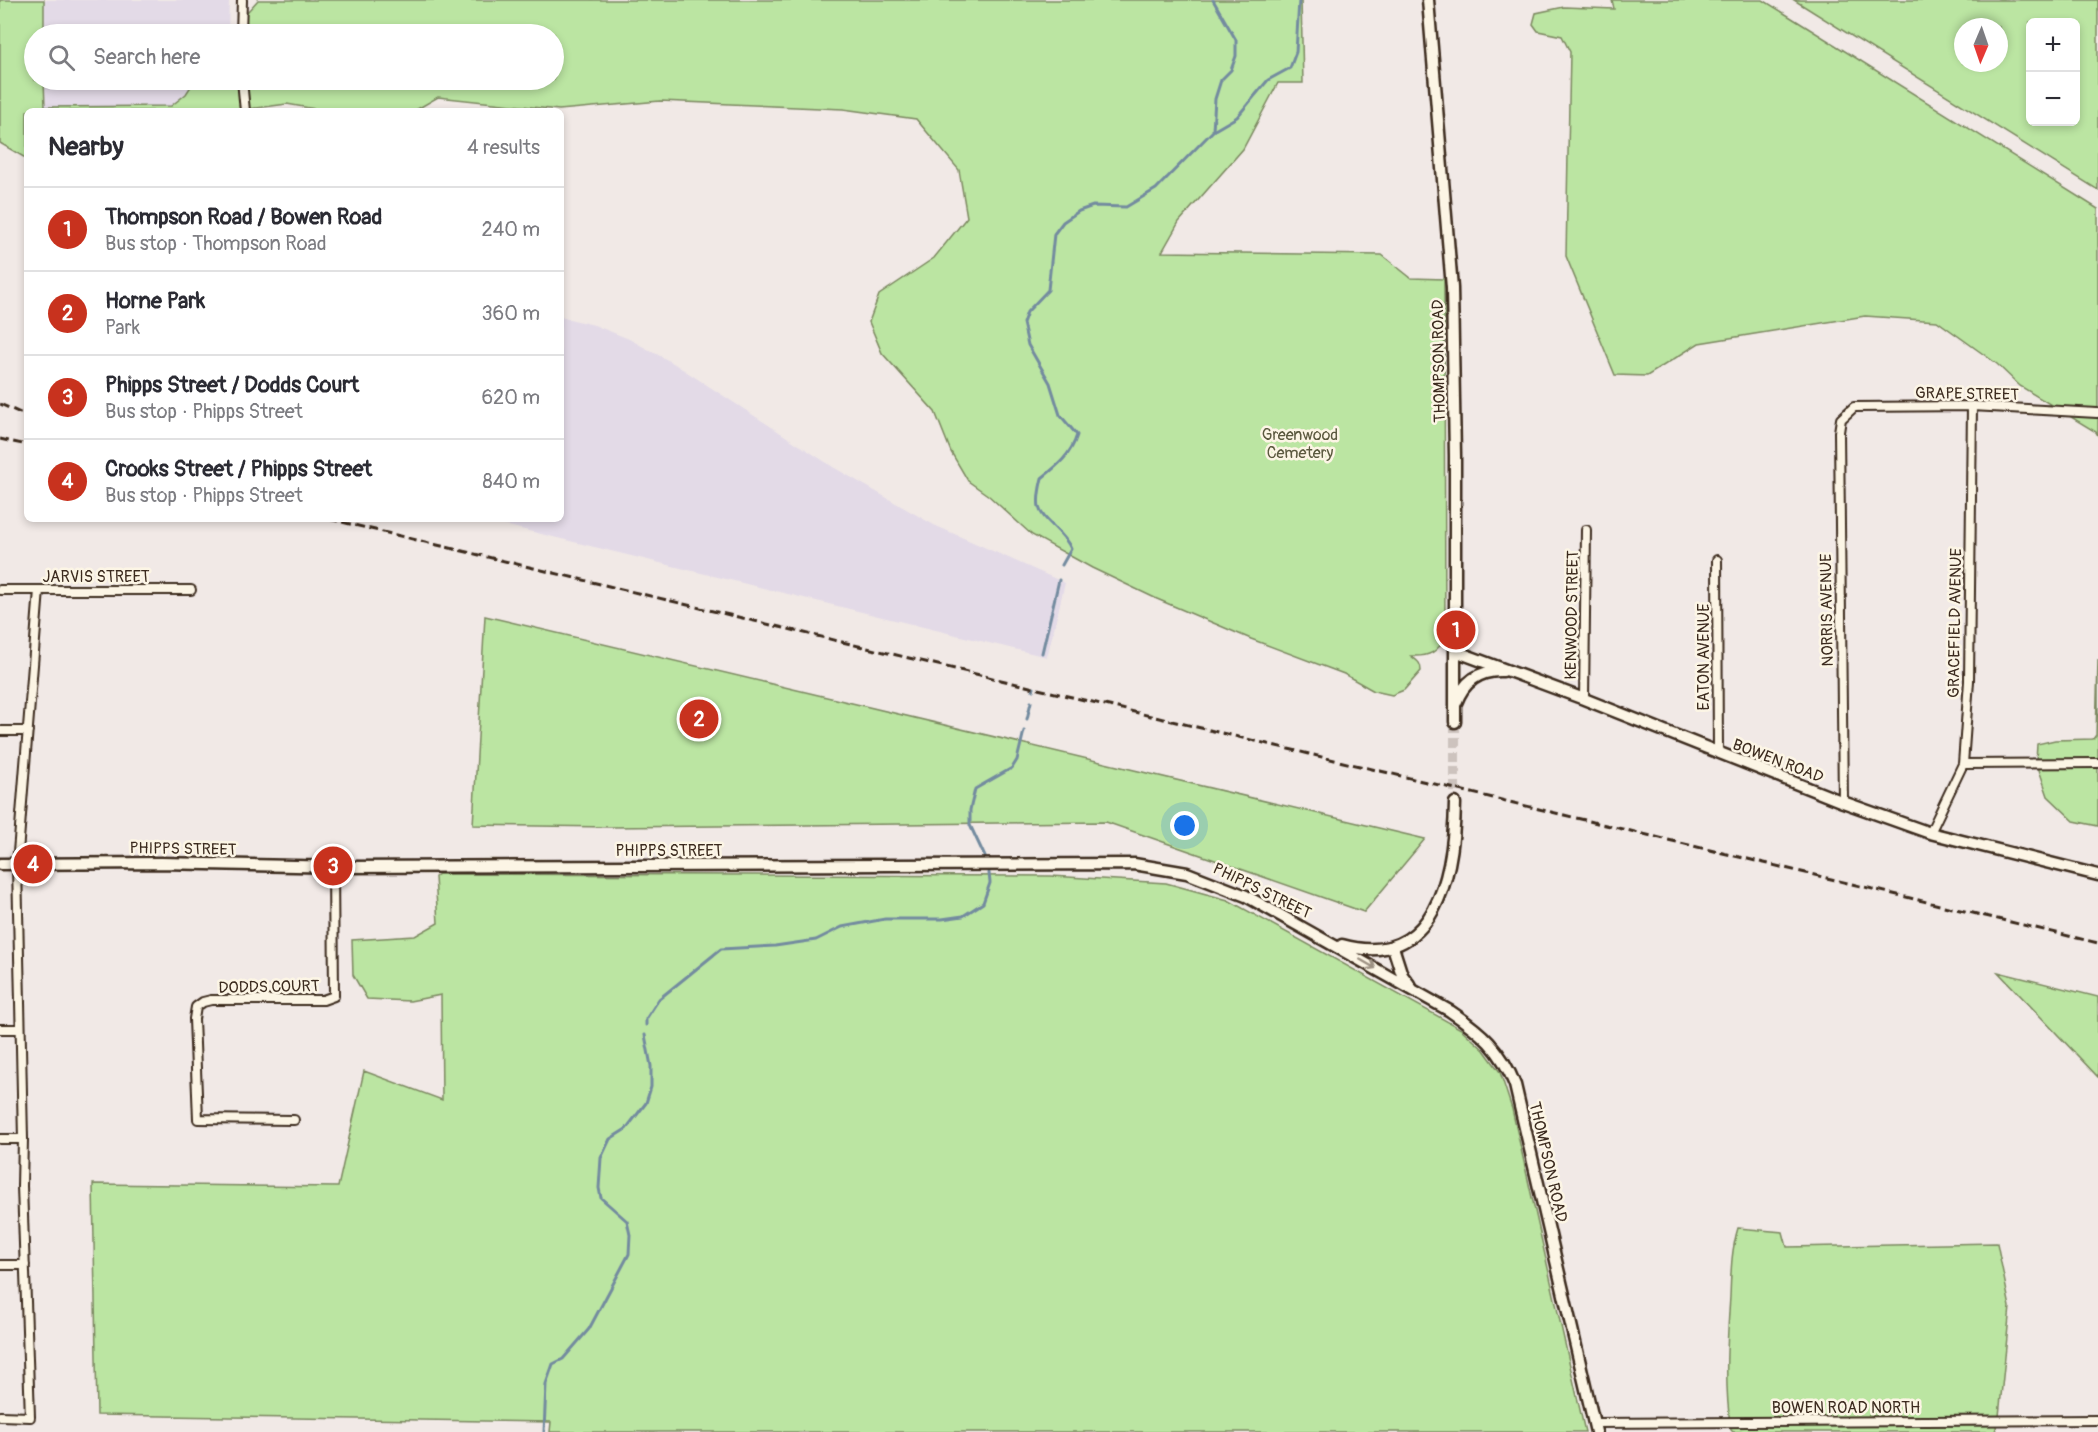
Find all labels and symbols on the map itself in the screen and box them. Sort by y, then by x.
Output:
north arrow [1954,18,2008,72]
street label: THOMPSON ROAD [1428,299,1450,423]
street label: GRAPE STREET [1915,383,2019,405]
park label: Greenwood Cemetery [1262,425,1338,463]
street label: GRACEFIELD AVENUE [1944,548,1966,698]
street label: KENWOOD STREET [1561,550,1583,680]
street label: NORRIS AVENUE [1816,553,1838,667]
street label: JARVIS STREET [42,567,150,587]
street label: EATON AVENUE [1694,603,1714,711]
pin: 1 [1436,608,1476,652]
pin: 2 [680,696,718,742]
street label: BOWEN ROAD [1730,735,1826,787]
your location [1170,811,1199,840]
street label: PHIPPS STREET [129,838,237,860]
street label: PHIPPS STREET [616,841,723,861]
pin: 4 [14,842,52,886]
pin: 3 [314,844,352,888]
street label: PHIPPS STREET [1210,859,1315,923]
one-way arrow [1359,958,1376,970]
street label: DODDS COURT [218,976,320,998]
street label: THOMPSON ROAD [1524,1100,1572,1224]
street label: BOWEN ROAD NORTH [1772,1398,1920,1418]

